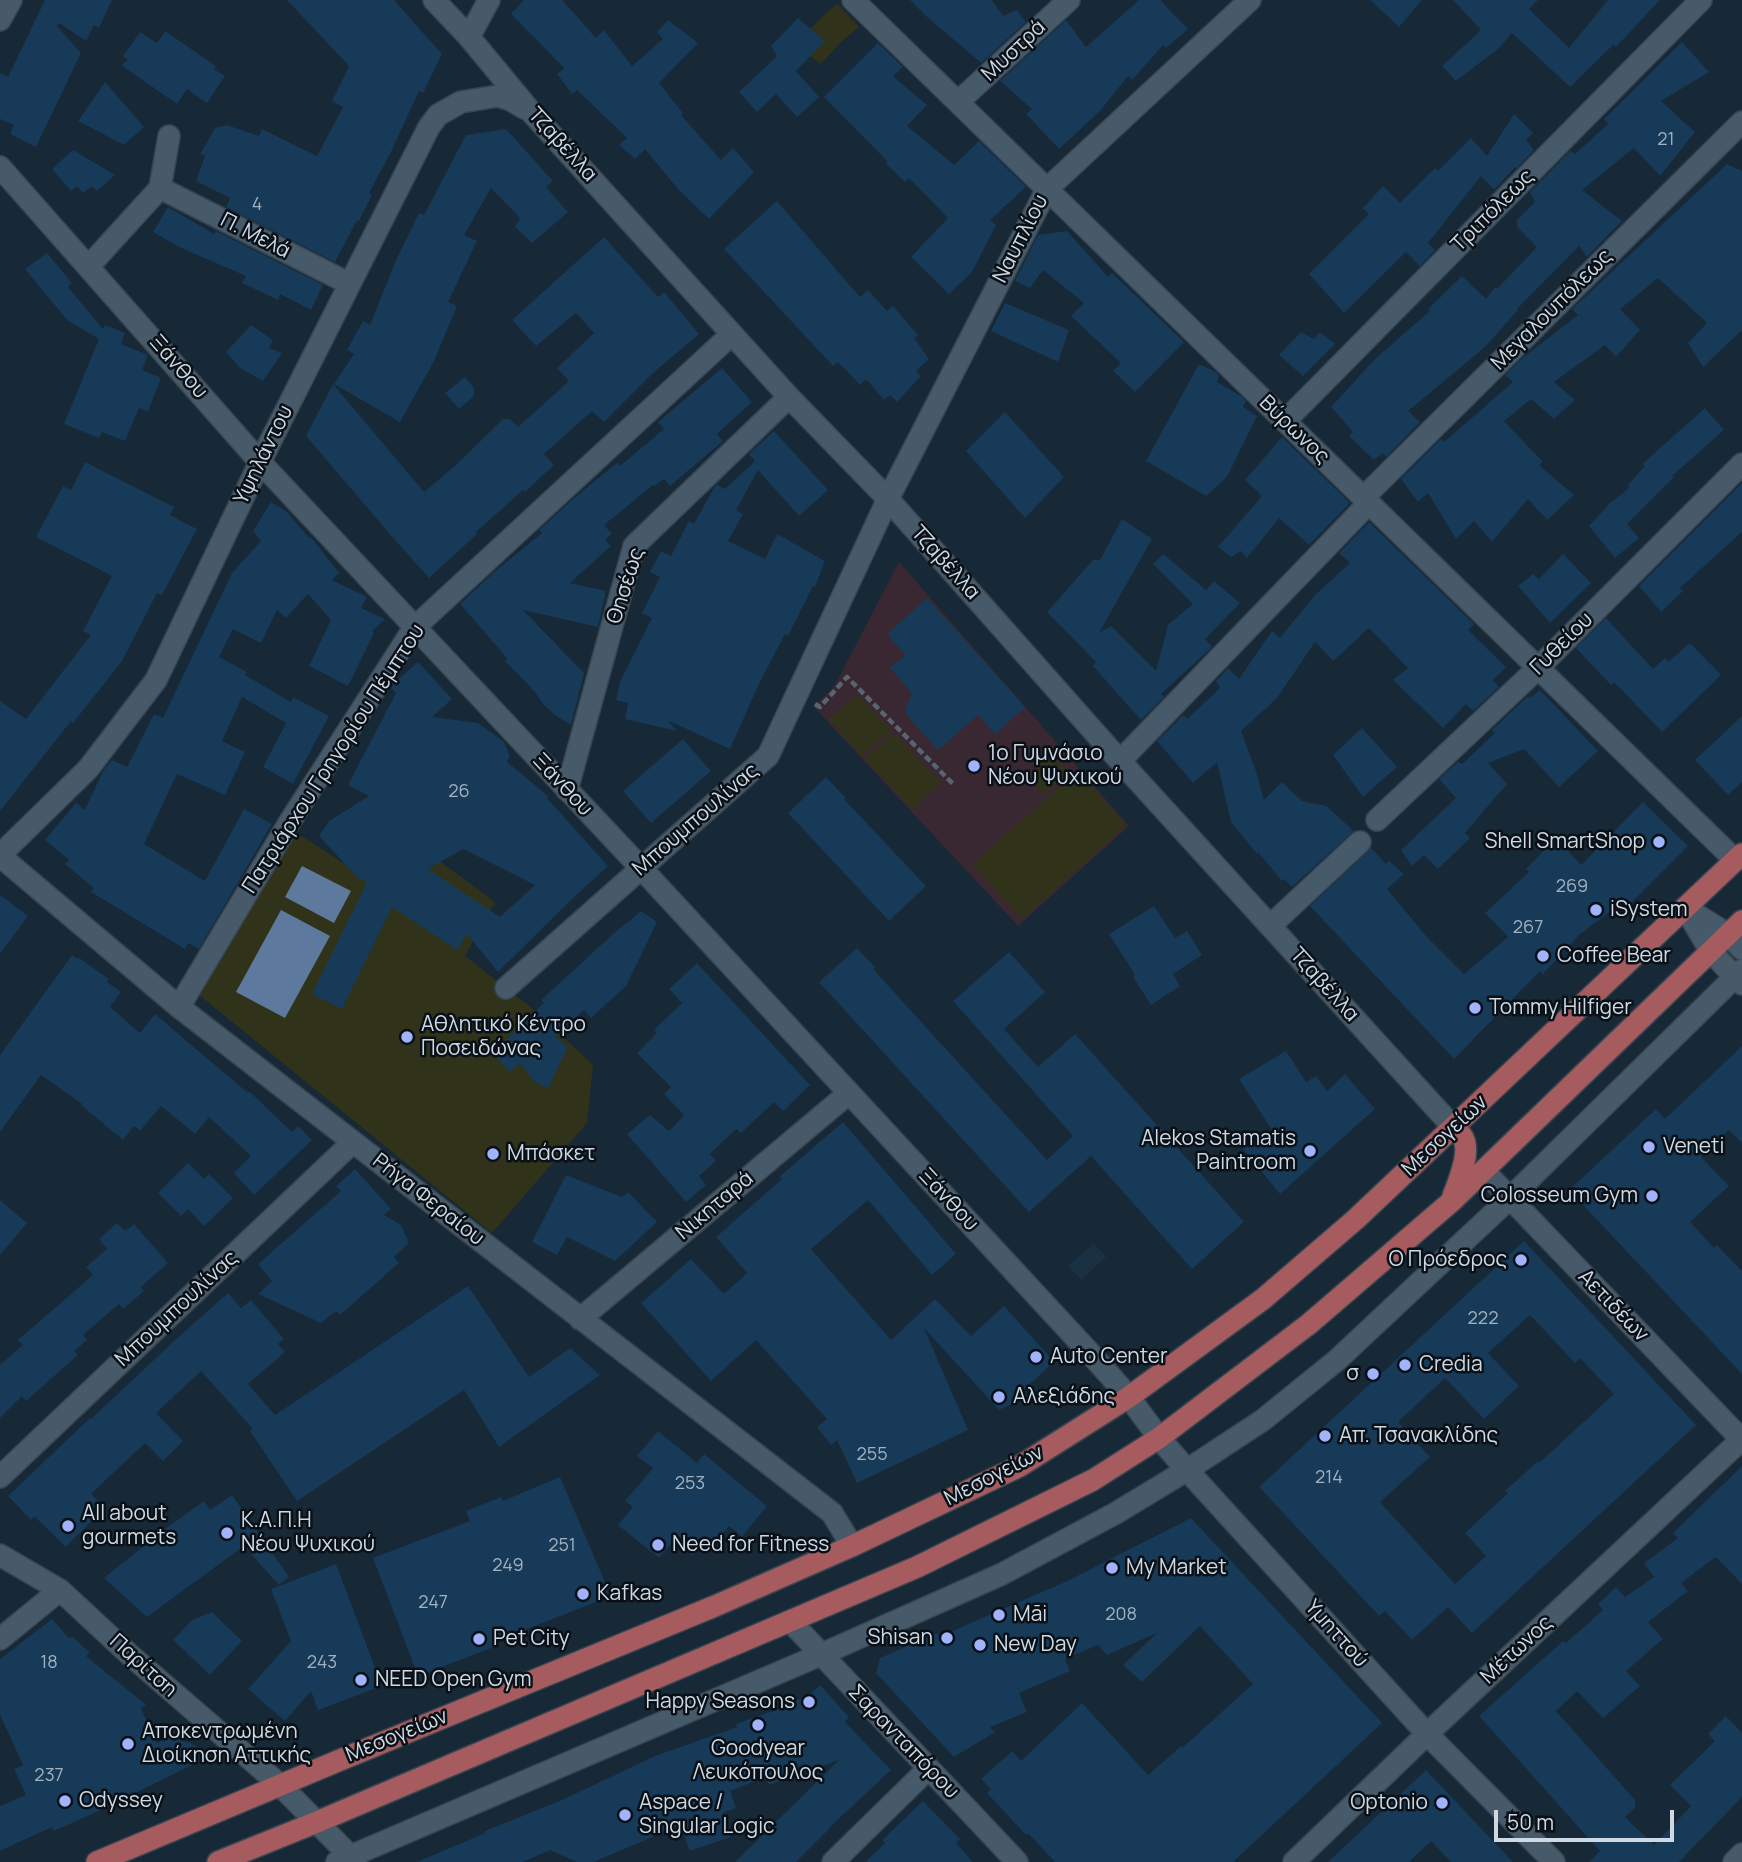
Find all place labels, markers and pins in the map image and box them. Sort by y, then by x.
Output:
place label: 1ο Γυμνάσιο Νέου Ψυχικού [988,741,1122,791]
marker: 1ο Γυμνάσιο Νέου Ψυχικού [966,758,982,774]
place label: Shell SmartShop [1485,829,1645,855]
marker: Shell SmartShop [1651,834,1667,850]
place label: iSystem [1610,897,1688,923]
marker: iSystem [1588,902,1604,918]
place label: Coffee Bear [1557,943,1671,969]
marker: Coffee Bear [1535,948,1551,964]
place label: Tommy Hilfiger [1489,995,1632,1021]
marker: Tommy Hilfiger [1467,1000,1483,1016]
place label: Αθλητικό Κέντρο Ποσειδώνας [421,1012,586,1062]
marker: Αθλητικό Κέντρο Ποσειδώνας [399,1029,415,1045]
place label: Alekos Stamatis Paintroom [1141,1126,1296,1176]
place label: Veneti [1663,1134,1724,1160]
marker: Veneti [1641,1139,1657,1155]
place label: Μπάσκετ [507,1141,595,1167]
marker: Alekos Stamatis Paintroom [1302,1143,1318,1159]
marker: Μπάσκετ [485,1146,501,1162]
place label: Colosseum Gym [1481,1183,1638,1209]
marker: Colosseum Gym [1644,1188,1660,1204]
place label: Ο Πρόεδρος [1388,1247,1507,1273]
marker: Ο Πρόεδρος [1513,1252,1529,1268]
place label: Auto Center [1050,1344,1168,1370]
marker: Auto Center [1028,1349,1044,1365]
place label: Credia [1419,1352,1483,1378]
marker: Credia [1397,1357,1413,1373]
place label: σ [1346,1361,1359,1387]
marker: σ [1365,1366,1381,1382]
place label: Αλεξιάδης [1013,1384,1115,1410]
marker: Αλεξιάδης [991,1389,1007,1405]
place label: Απ. Τσανακλίδης [1339,1423,1498,1449]
marker: Απ. Τσανακλίδης [1317,1428,1333,1444]
place label: All about gourmets [82,1501,176,1551]
place label: Κ.Α.Π.Η Νέου Ψυχικού [241,1508,375,1558]
marker: All about gourmets [60,1518,76,1534]
marker: Κ.Α.Π.Η Νέου Ψυχικού [219,1525,235,1541]
place label: Need for Fitness [672,1532,829,1558]
marker: Need for Fitness [650,1537,666,1553]
place label: My Market [1126,1555,1227,1581]
marker: My Market [1104,1560,1120,1576]
place label: Kafkas [597,1581,662,1607]
marker: Kafkas [575,1586,591,1602]
place label: Māi [1013,1602,1047,1628]
marker: Māi [991,1607,1007,1623]
place label: Shisan [868,1625,933,1651]
place label: Pet City [493,1626,570,1652]
marker: Shisan [939,1630,955,1646]
marker: Pet City [471,1631,487,1647]
place label: New Day [994,1632,1077,1658]
marker: New Day [972,1637,988,1653]
place label: NEED Open Gym [375,1667,532,1693]
marker: NEED Open Gym [353,1672,369,1688]
place label: Happy Seasons [646,1689,795,1715]
marker: Happy Seasons [801,1694,817,1710]
marker: Goodyear Λευκόπουλος [750,1717,766,1733]
place label: Αποκεντρωμένη Διοίκηση Αττικής [142,1719,311,1769]
marker: Αποκεντρωμένη Διοίκηση Αττικής [120,1736,136,1752]
place label: Goodyear Λευκόπουλος [693,1736,823,1786]
place label: Odyssey [79,1788,163,1814]
place label: Aspace / Singular Logic [639,1790,775,1840]
place label: Optonio [1350,1790,1428,1816]
marker: Odyssey [57,1793,73,1809]
marker: Optonio [1434,1795,1450,1811]
marker: Aspace / Singular Logic [617,1807,633,1823]

